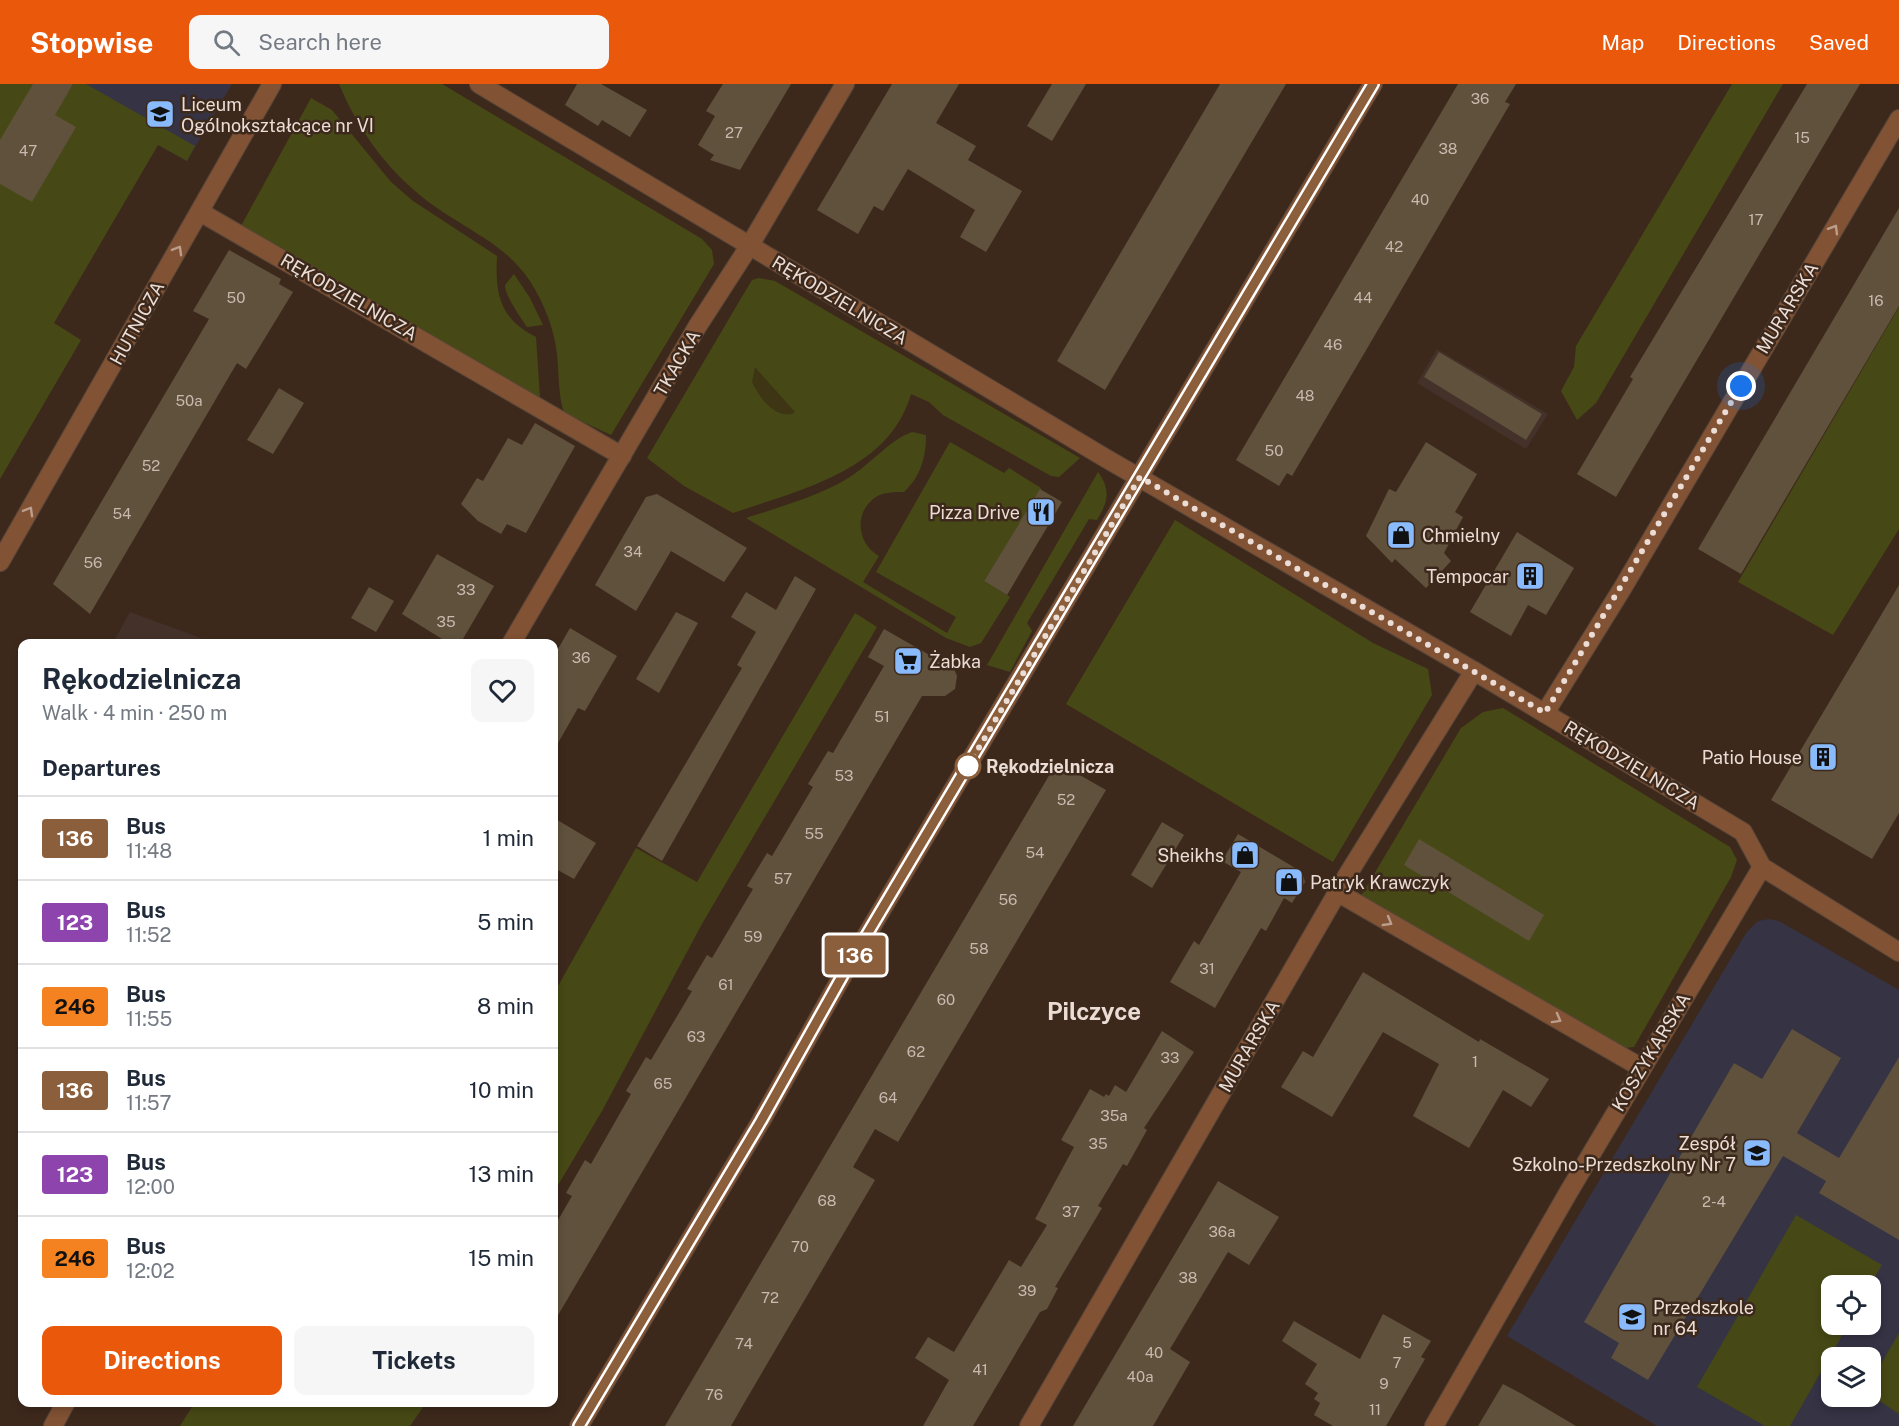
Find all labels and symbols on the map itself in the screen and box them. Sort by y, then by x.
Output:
house number: 36 [1471,90,1489,107]
place label: Liceum Ogólnokształcące nr VI [181,94,374,136]
school or university icon: Liceum Ogólnokształcące nr VI [144,98,176,130]
house number: 27 [725,124,743,141]
house number: 15 [1794,129,1810,146]
house number: 38 [1438,140,1458,157]
house number: 47 [19,142,37,159]
house number: 40 [1411,191,1429,208]
house number: 17 [1748,211,1764,228]
one-way arrow [1826,225,1838,235]
house number: 42 [1385,238,1403,255]
one-way arrow [171,246,182,257]
street label: RĘKODZIELNICZA [277,249,421,345]
street label: RĘKODZIELNICZA [768,251,912,349]
street label: MURARSKA [1752,258,1823,357]
street label: HUTNICZA [105,277,169,368]
house number: 50 [227,289,245,306]
house number: 44 [1354,289,1372,306]
house number: 16 [1868,292,1884,309]
street label: TKACKA [650,326,704,400]
house number: 46 [1324,336,1342,353]
your location [1726,371,1756,401]
house number: 48 [1295,387,1315,404]
house number: 50a [175,392,203,409]
house number: 50 [1265,442,1283,459]
house number: 52 [142,457,160,474]
restaurant icon: Pizza Drive [1025,496,1057,528]
place label: Pizza Drive [929,502,1020,523]
house number: 54 [112,505,132,522]
one-way arrow [22,507,33,517]
shop icon: Chmielny [1385,519,1417,551]
place label: Chmielny [1422,525,1500,546]
house number: 34 [624,543,642,560]
house number: 56 [84,554,102,571]
building icon: Tempocar [1514,560,1546,592]
place label: Tempocar [1426,566,1509,587]
house number: 33 [457,581,475,598]
house number: 35 [436,613,456,630]
supermarket icon: Żabka [892,645,924,677]
house number: 36 [572,649,590,666]
place label: Żabka [929,650,981,672]
house number: 51 [874,708,890,725]
street label: RĘKODZIELNICZA [1560,716,1704,814]
building icon: Patio House [1807,741,1839,773]
place label: Patio House [1702,747,1802,768]
marker: Rękodzielnicza [955,753,981,779]
place label: Rękodzielnicza [986,756,1114,777]
house number: 53 [834,767,854,784]
house number: 52 [1057,791,1075,808]
house number: 55 [804,825,824,842]
shop icon: Sheikhs [1229,839,1261,871]
house number: 54 [1025,844,1045,861]
place label: Sheikhs [1157,845,1224,866]
shop icon: Patryk Krawczyk [1273,866,1305,898]
house number: 57 [774,870,792,887]
place label: Patryk Krawczyk [1310,872,1450,893]
house number: 56 [999,891,1017,908]
one-way arrow [1382,914,1392,926]
house number: 59 [744,928,762,945]
line badge: 136 [820,936,890,974]
house number: 58 [969,940,989,957]
house number: 31 [1199,960,1215,977]
house number: 61 [718,976,734,993]
street label: KOSZYKARSKA [1607,989,1695,1115]
house number: 60 [937,991,955,1008]
street label: MURARSKA [1214,996,1284,1096]
district label: Pilczyce [1047,997,1141,1025]
one-way arrow [1551,1012,1561,1023]
house number: 63 [687,1028,705,1045]
house number: 62 [907,1043,925,1060]
house number: 33 [1161,1049,1179,1066]
house number: 1 [1472,1053,1478,1070]
house number: 65 [654,1075,672,1092]
house number: 64 [879,1089,897,1106]
house number: 35a [1100,1107,1128,1124]
place label: Zespół Szkolno-Przedszkolny Nr 7 [1512,1133,1736,1175]
house number: 35 [1088,1135,1108,1152]
school or university icon: Zespół Szkolno-Przedszkolny Nr 7 [1741,1137,1773,1169]
house number: 68 [818,1192,836,1209]
house number: 2-4 [1702,1193,1726,1210]
house number: 37 [1062,1203,1080,1220]
house number: 36a [1209,1223,1235,1240]
house number: 70 [791,1238,809,1255]
house number: 38 [1178,1269,1198,1286]
house number: 39 [1018,1282,1036,1299]
house number: 72 [761,1289,779,1306]
place label: Przedszkole nr 64 [1653,1297,1754,1339]
school or university icon: Przedszkole nr 64 [1616,1301,1648,1333]
house number: 5 [1402,1334,1412,1351]
house number: 74 [735,1335,753,1352]
house number: 40 [1145,1344,1163,1361]
house number: 7 [1392,1354,1402,1371]
house number: 41 [972,1361,988,1378]
house number: 40a [1127,1368,1153,1385]
house number: 9 [1379,1375,1389,1392]
house number: 76 [705,1386,723,1403]
house number: 11 [1369,1401,1381,1418]

